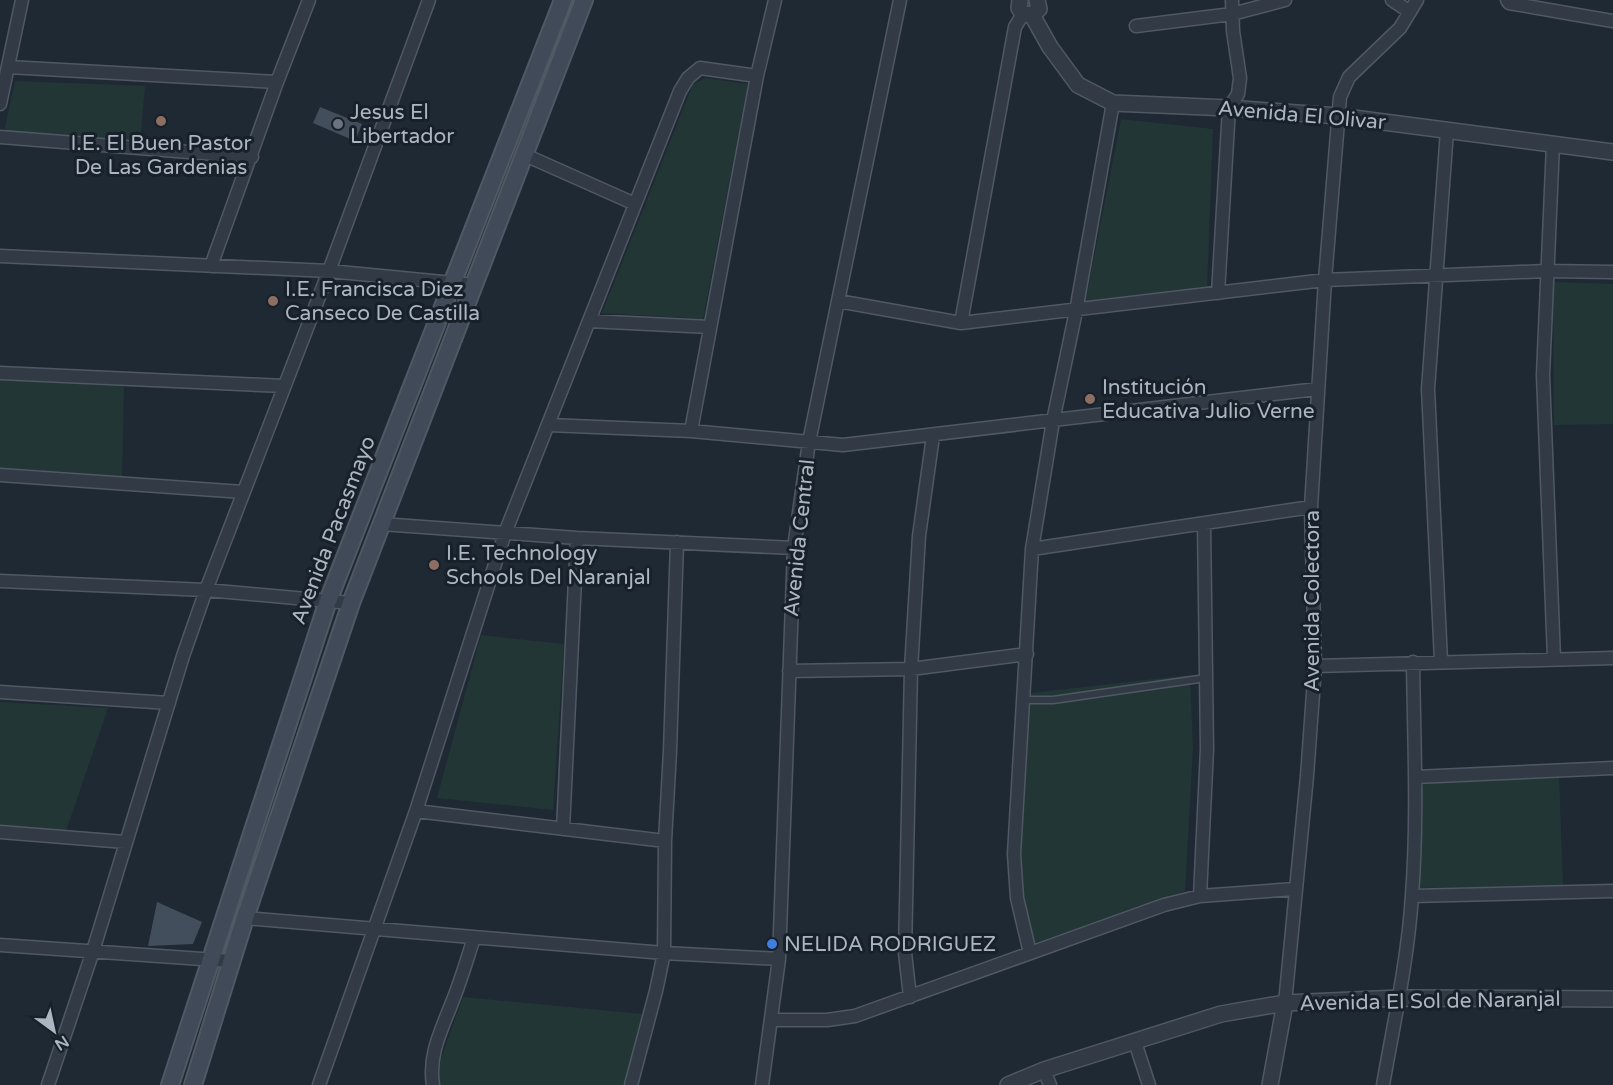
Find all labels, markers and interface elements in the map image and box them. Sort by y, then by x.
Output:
street label: Avenida El Olivar [1217,96,1387,135]
place label: Jesus El Libertador [350,100,454,149]
marker: I.E. El Buen Pastor De Las Gardenias [154,114,168,128]
marker: Jesus El Libertador [331,117,345,131]
place label: I.E. El Buen Pastor De Las Gardenias [70,131,252,180]
place label: I.E. Francisca Diez Canseco De Castilla [285,277,480,326]
marker: I.E. Francisca Diez Canseco De Castilla [266,294,280,308]
place label: Institución Educativa Julio Verne [1102,375,1315,424]
marker: Institución Educativa Julio Verne [1083,392,1097,406]
street label: Avenida Pacasmayo [286,433,381,628]
street label: Avenida Central [779,458,820,618]
street label: Avenida Colectora [1300,510,1325,692]
place label: I.E. Technology Schools Del Naranjal [446,541,651,590]
marker: I.E. Technology Schools Del Naranjal [427,558,441,572]
place label: NELIDA RODRIGUEZ [784,932,996,957]
marker: NELIDA RODRIGUEZ [765,937,779,951]
street label: Avenida El Sol de Naranjal [1299,987,1561,1016]
north arrow [24,1001,84,1061]
text: N [51,1031,72,1055]

